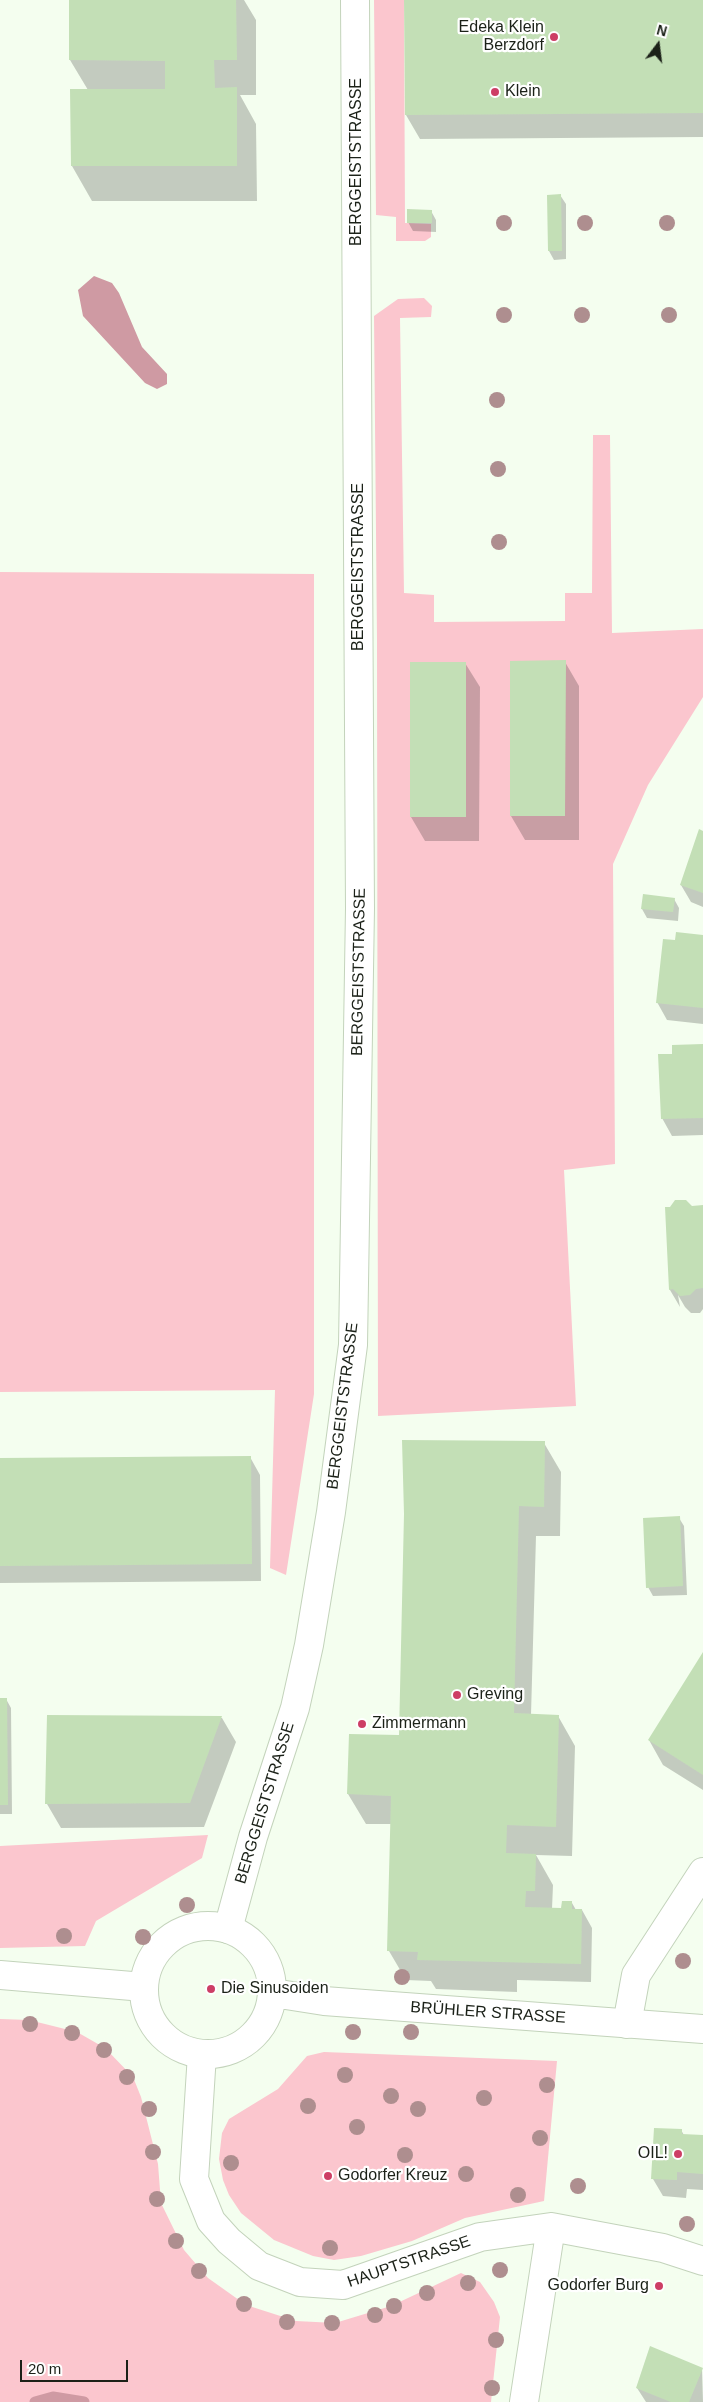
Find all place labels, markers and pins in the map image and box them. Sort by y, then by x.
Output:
place label: Edeka Klein Berzdorf [459,18,544,56]
marker: Edeka Klein Berzdorf [548,31,560,43]
place label: Klein [505,82,541,102]
marker: Klein [489,86,501,98]
place label: Greving [467,1685,523,1705]
marker: Greving [451,1689,463,1701]
place label: Zimmermann [372,1714,466,1734]
marker: Zimmermann [356,1718,368,1730]
place label: Die Sinusoiden [221,1979,329,1999]
marker: Die Sinusoiden [205,1983,217,1995]
place label: OIL! [638,2144,668,2164]
marker: OIL! [672,2148,684,2160]
place label: Godorfer Kreuz [338,2166,447,2186]
marker: Godorfer Kreuz [322,2170,334,2182]
place label: Godorfer Burg [548,2276,649,2296]
marker: Godorfer Burg [653,2280,665,2292]

